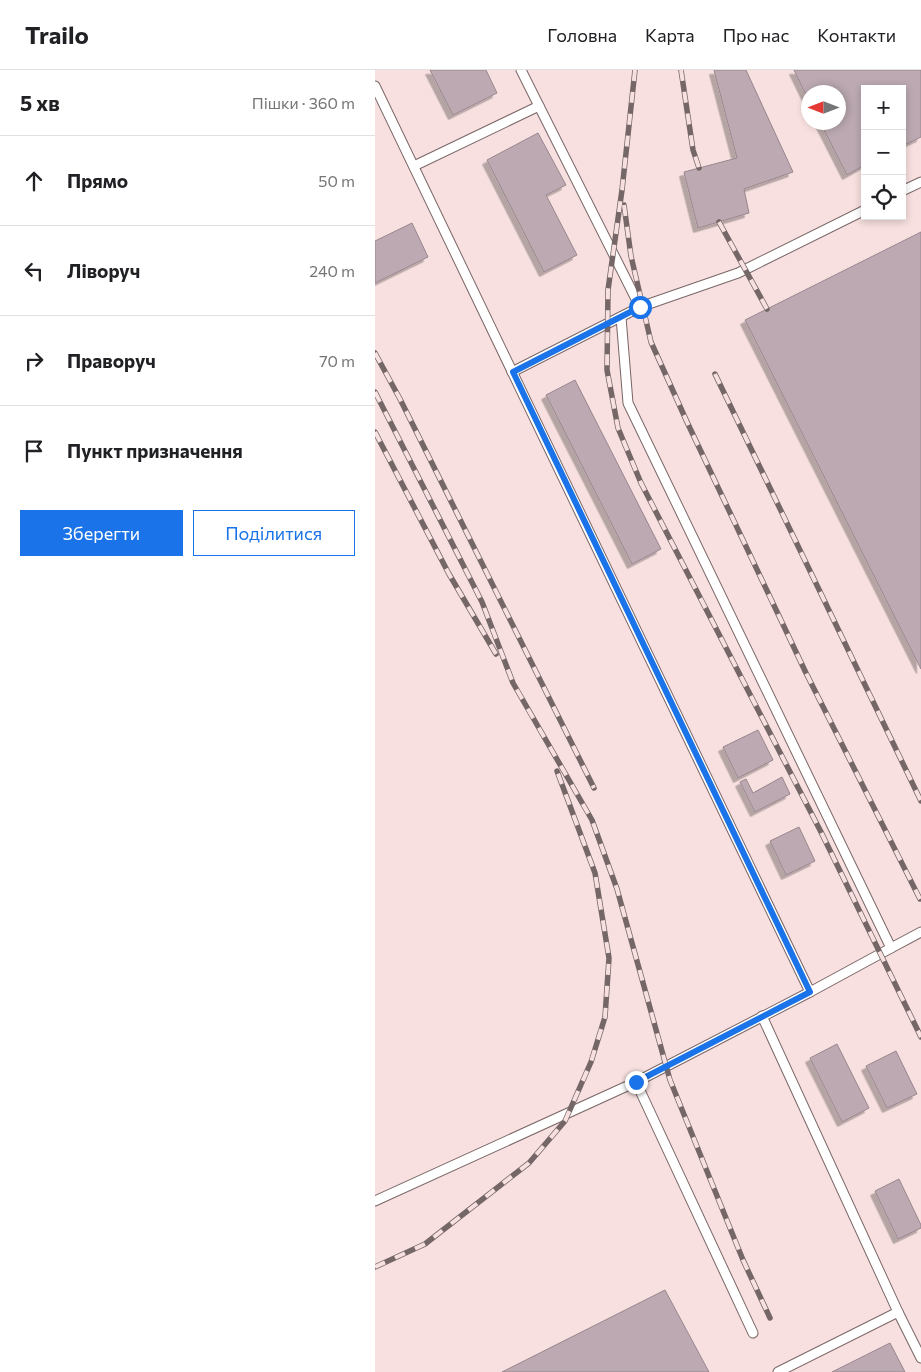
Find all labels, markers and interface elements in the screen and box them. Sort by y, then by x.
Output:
text: Trailo [25,20,89,49]
text: Головна [547,24,617,46]
text: Карта [645,24,695,46]
text: Про нас [723,24,789,46]
text: Контакти [817,24,896,46]
north arrow [801,85,846,130]
map controls [861,85,906,220]
button: + [861,85,906,130]
text: 5 хв [20,90,60,115]
text: Пішки · 360 m [252,93,355,112]
button: − [861,130,906,175]
icon: ahead [20,167,48,195]
text: Прямо [67,169,128,192]
text: 50 m [318,171,355,190]
button: locate [861,175,906,220]
icon: left [20,257,48,285]
text: Ліворуч [67,259,140,282]
text: 240 m [309,261,355,280]
route start [629,296,652,319]
icon: right [20,347,48,375]
text: Праворуч [67,349,156,372]
text: 70 m [319,351,355,370]
icon: arrive [20,437,48,465]
text: Пункт призначення [67,439,243,462]
button: Зберегти [20,510,183,556]
button: Поділитися [193,510,355,556]
route end [625,1071,648,1094]

